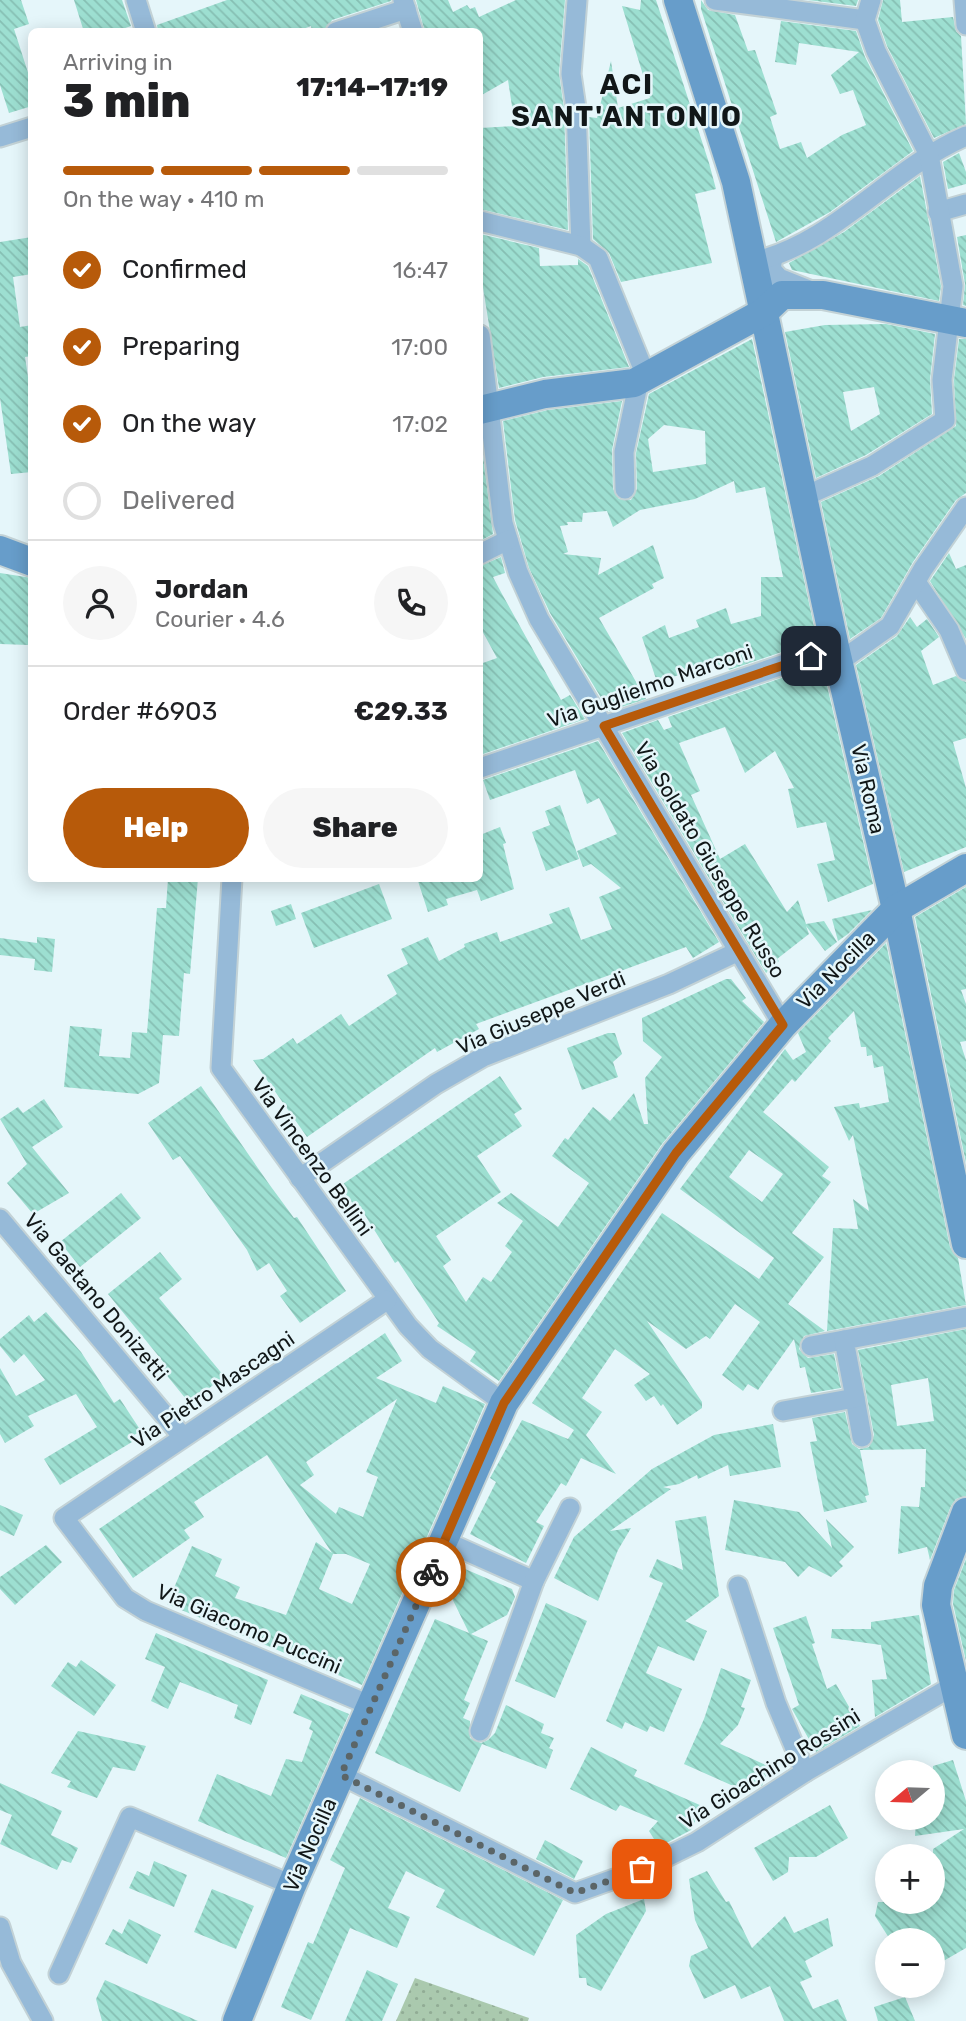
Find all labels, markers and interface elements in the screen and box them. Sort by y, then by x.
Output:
text: Arriving in [63,48,173,76]
district label: ACI SANT'ANTONIO [511,68,743,133]
text: 17:14–17:19 [296,72,448,103]
text: 3 min [63,74,191,129]
text: On the way · 410 m [63,185,264,213]
icon: check [63,251,101,289]
text: Confirmed [122,254,247,285]
text: 16:47 [393,256,448,284]
icon: check [63,328,101,366]
text: Preparing [122,331,240,362]
text: 17:00 [391,333,448,361]
icon: check [63,405,101,443]
text: On the way [122,408,256,439]
text: 17:02 [392,410,448,438]
text: Delivered [122,485,235,516]
button: person [63,566,137,640]
button: phone [374,566,448,640]
text: Jordan [155,574,248,605]
text: Courier · 4.6 [155,605,285,633]
pin [781,626,841,686]
icon: home [792,637,830,675]
street label: Via Guglielmo Marconi [544,639,756,732]
text: Order #6903 [63,696,217,727]
text: €29.33 [354,696,448,727]
street label: Via Soldato Giuseppe Russo [630,737,791,983]
street label: Via Roma [846,742,891,836]
button: Help [63,788,249,868]
button: Share [263,788,448,868]
street label: Via Nocilla [791,925,880,1014]
street label: Via Giuseppe Verdi [453,966,629,1059]
street label: Via Vincenzo Bellini [247,1073,378,1241]
street label: Via Gaetano Donizetti [19,1208,174,1385]
street label: Via Pietro Mascagni [126,1326,299,1453]
courier [396,1537,466,1607]
icon: bike [412,1553,450,1591]
street label: Via Giacomo Puccini [153,1578,345,1679]
street label: Via Gioachino Rossini [675,1703,865,1834]
north arrow [875,1760,945,1830]
map controls [875,1760,945,1998]
street label: Via Nocilla [278,1794,341,1896]
pin [612,1839,672,1899]
button: + [875,1844,945,1914]
icon: bag [623,1850,661,1888]
button: − [875,1928,945,1998]

